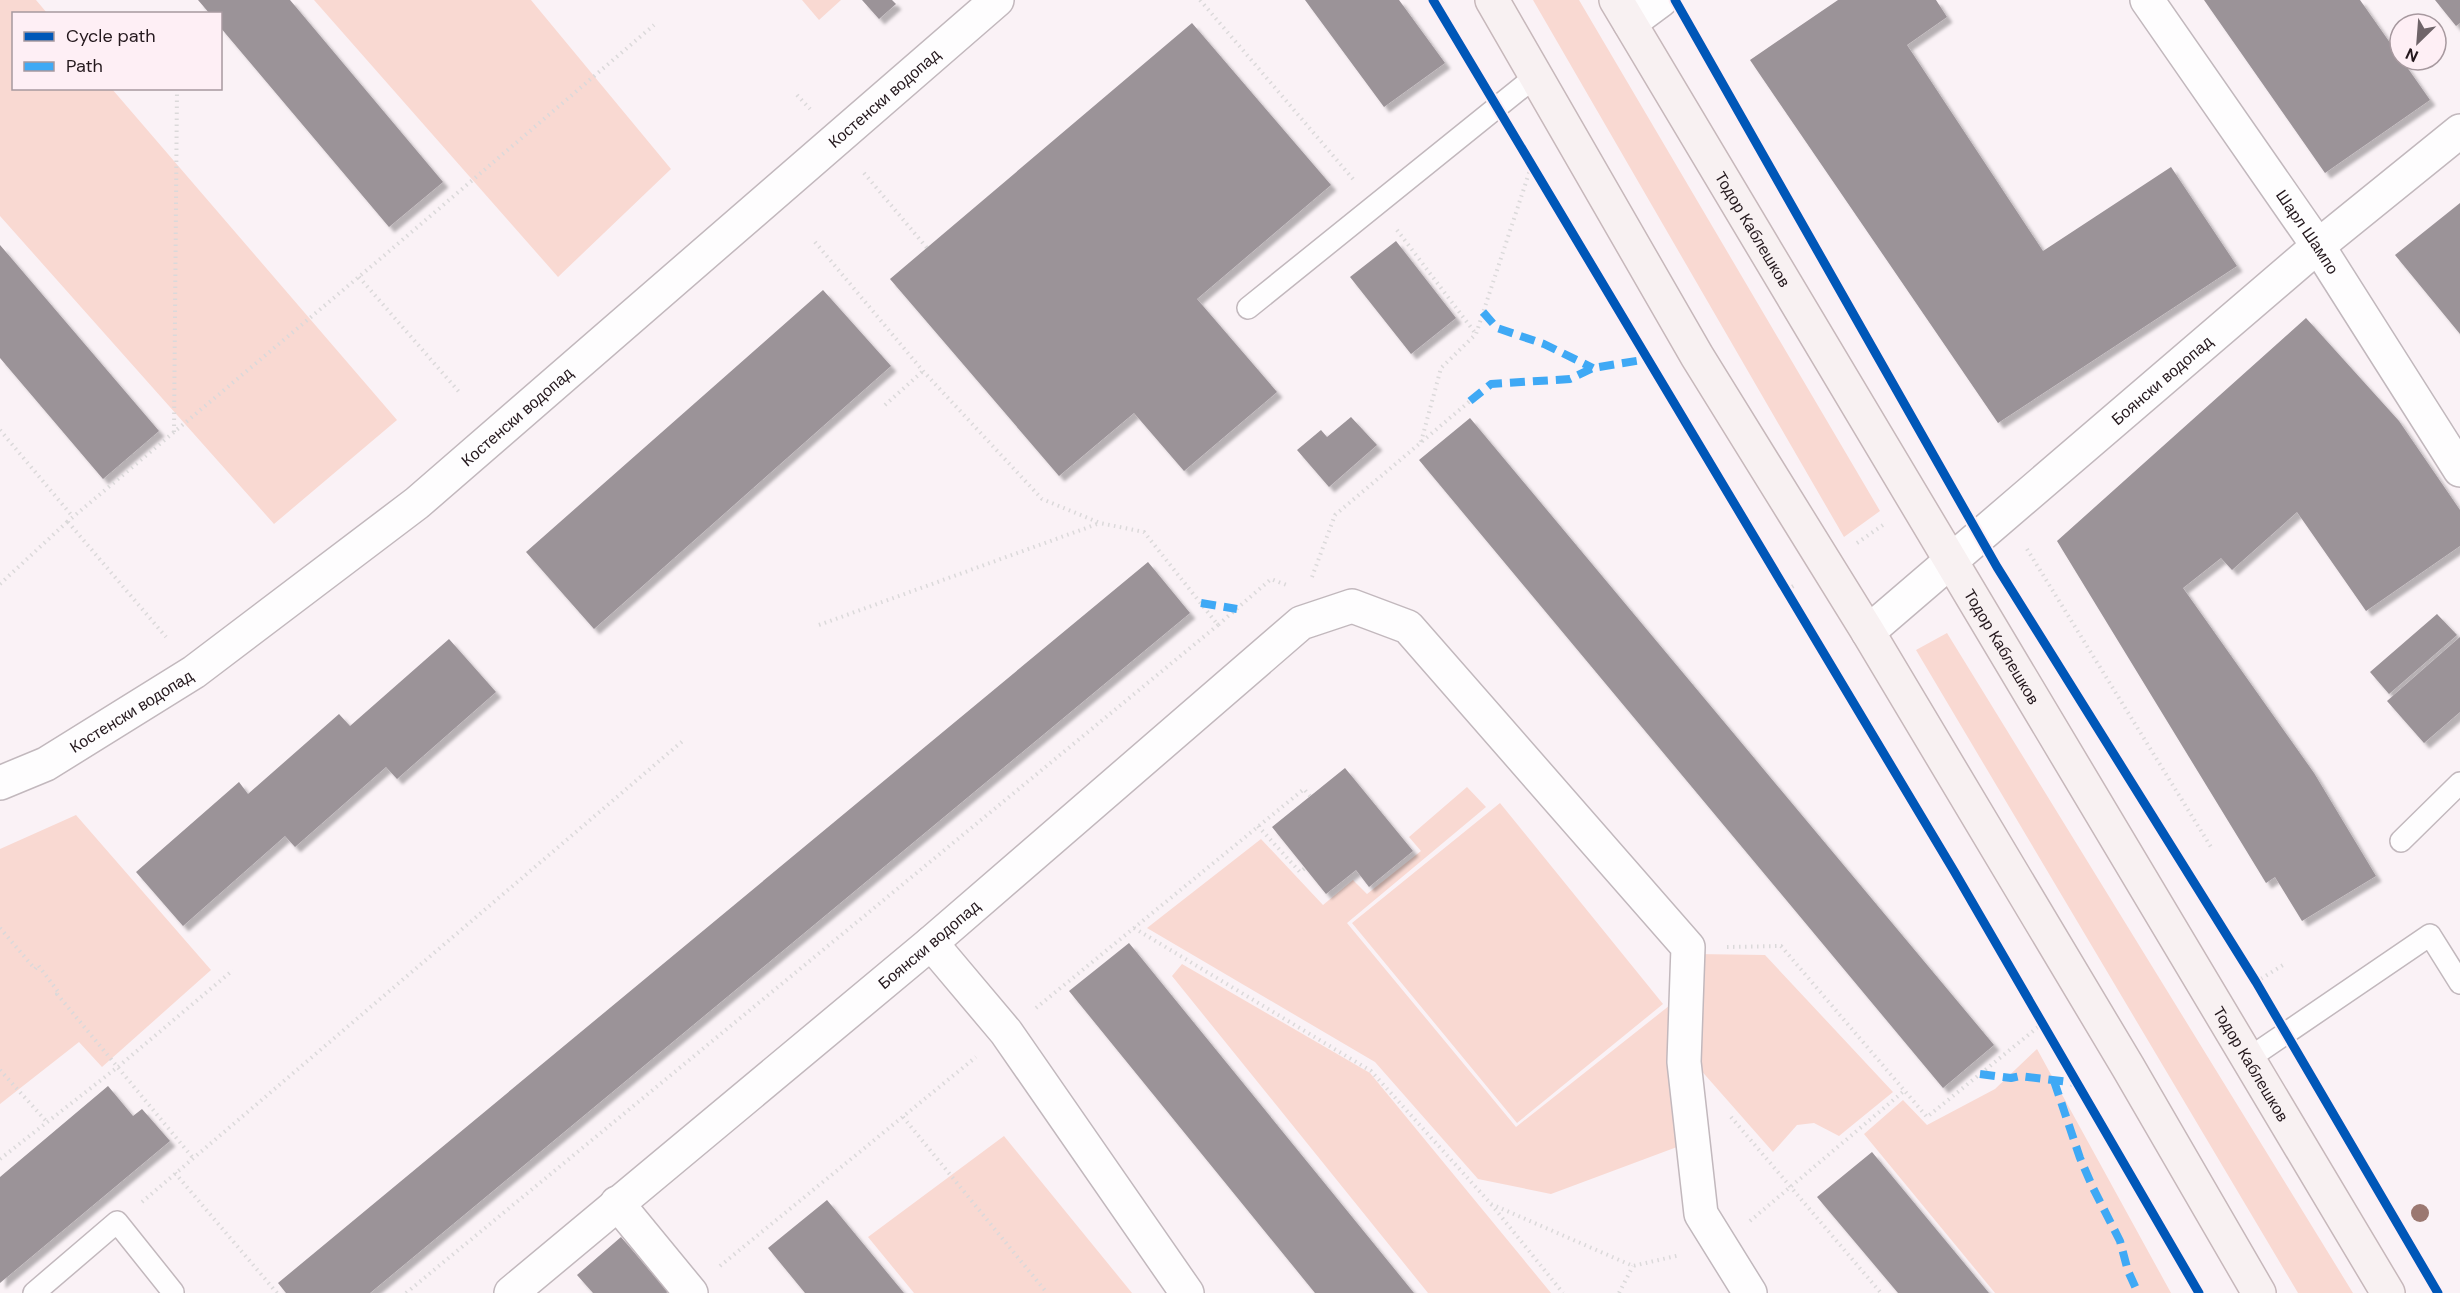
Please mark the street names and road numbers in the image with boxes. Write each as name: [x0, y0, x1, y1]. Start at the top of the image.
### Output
street label: Костенски водопад: [824, 44, 945, 153]
street label: Тодор Каблешков: [1710, 168, 1795, 291]
street label: Шарл Шампо: [2271, 186, 2343, 278]
street label: Боянски водопад: [2107, 331, 2218, 430]
street label: Костенски водопад: [457, 362, 578, 471]
street label: Тодор Каблешков: [1959, 585, 2044, 708]
street label: Костенски водопад: [66, 665, 198, 758]
street label: Боянски водопад: [874, 895, 985, 994]
street label: Тодор Каблешков: [2208, 1002, 2293, 1126]

